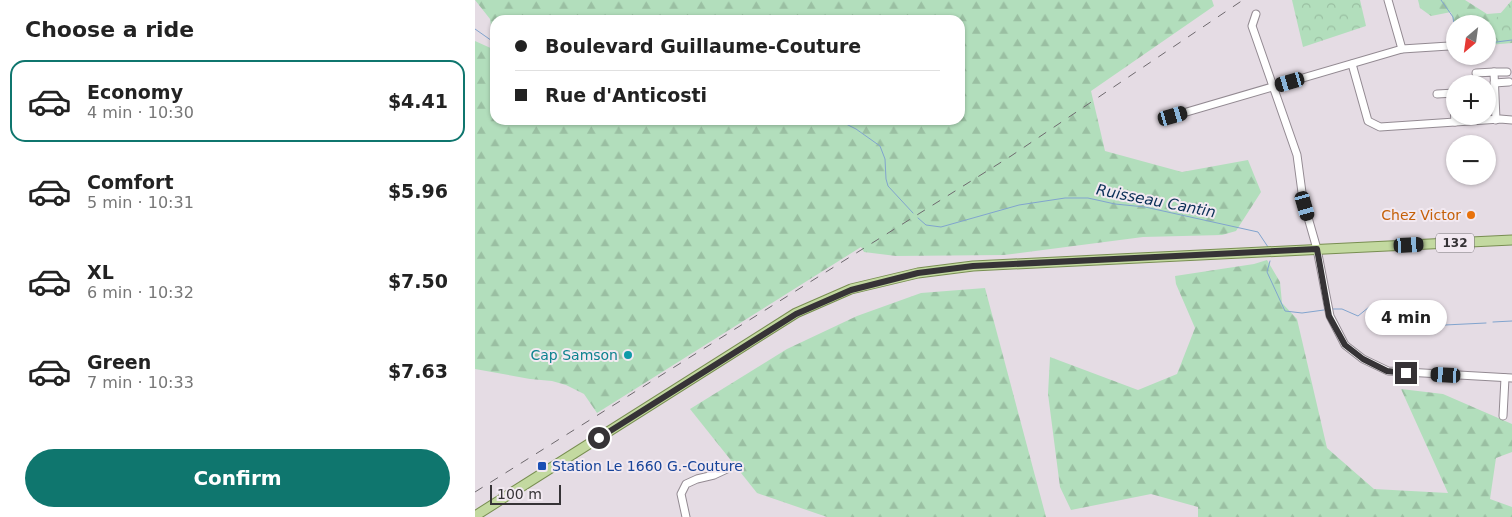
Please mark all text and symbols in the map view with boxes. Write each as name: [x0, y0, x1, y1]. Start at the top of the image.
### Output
north arrow: [1446, 15, 1496, 65]
map controls: [1446, 15, 1496, 185]
text: Choose a ride: [25, 17, 194, 42]
text: Boulevard Guillaume-Couture: [545, 35, 861, 57]
car: [1273, 71, 1306, 93]
button: +: [1446, 75, 1496, 125]
icon: car: [27, 79, 72, 124]
text: Economy: [87, 81, 183, 103]
text: Rue d'Anticosti: [545, 84, 707, 106]
text: $4.41: [388, 90, 448, 112]
text: 4 min · 10:30: [87, 103, 194, 122]
car: [1156, 105, 1189, 127]
button: −: [1446, 135, 1496, 185]
icon: car: [27, 169, 72, 214]
text: Comfort: [87, 171, 174, 193]
text: $5.96: [388, 180, 448, 202]
water label: Ruisseau Cantin: [1095, 181, 1217, 221]
car: [1293, 190, 1316, 222]
text: 5 min · 10:31: [87, 193, 194, 212]
place label: Chez Victor: [1381, 207, 1461, 223]
marker: Chez Victor: [1465, 209, 1477, 221]
road number: 132: [1436, 234, 1474, 252]
car: [1393, 237, 1424, 253]
icon: car: [27, 259, 72, 304]
text: XL: [87, 261, 114, 283]
text: $7.50: [388, 270, 448, 292]
text: 6 min · 10:32: [87, 283, 194, 302]
callout: 4 min: [1365, 300, 1447, 336]
text: 4 min: [1381, 308, 1431, 327]
place label: Cap Samson: [530, 347, 618, 363]
icon: car: [27, 349, 72, 394]
marker: Cap Samson: [622, 349, 634, 361]
text: Green: [87, 351, 151, 373]
text: $7.63: [388, 360, 448, 382]
route end: [1395, 362, 1417, 384]
car: [1430, 367, 1461, 383]
text: 7 min · 10:33: [87, 373, 194, 392]
route start: [588, 427, 610, 449]
button: Confirm: [25, 449, 450, 507]
place label: Station Le 1660 G.-Couture: [552, 458, 743, 474]
marker: Station Le 1660 G.-Couture: [536, 460, 548, 472]
scale bar: [490, 482, 561, 505]
text: 100 m: [497, 486, 542, 502]

